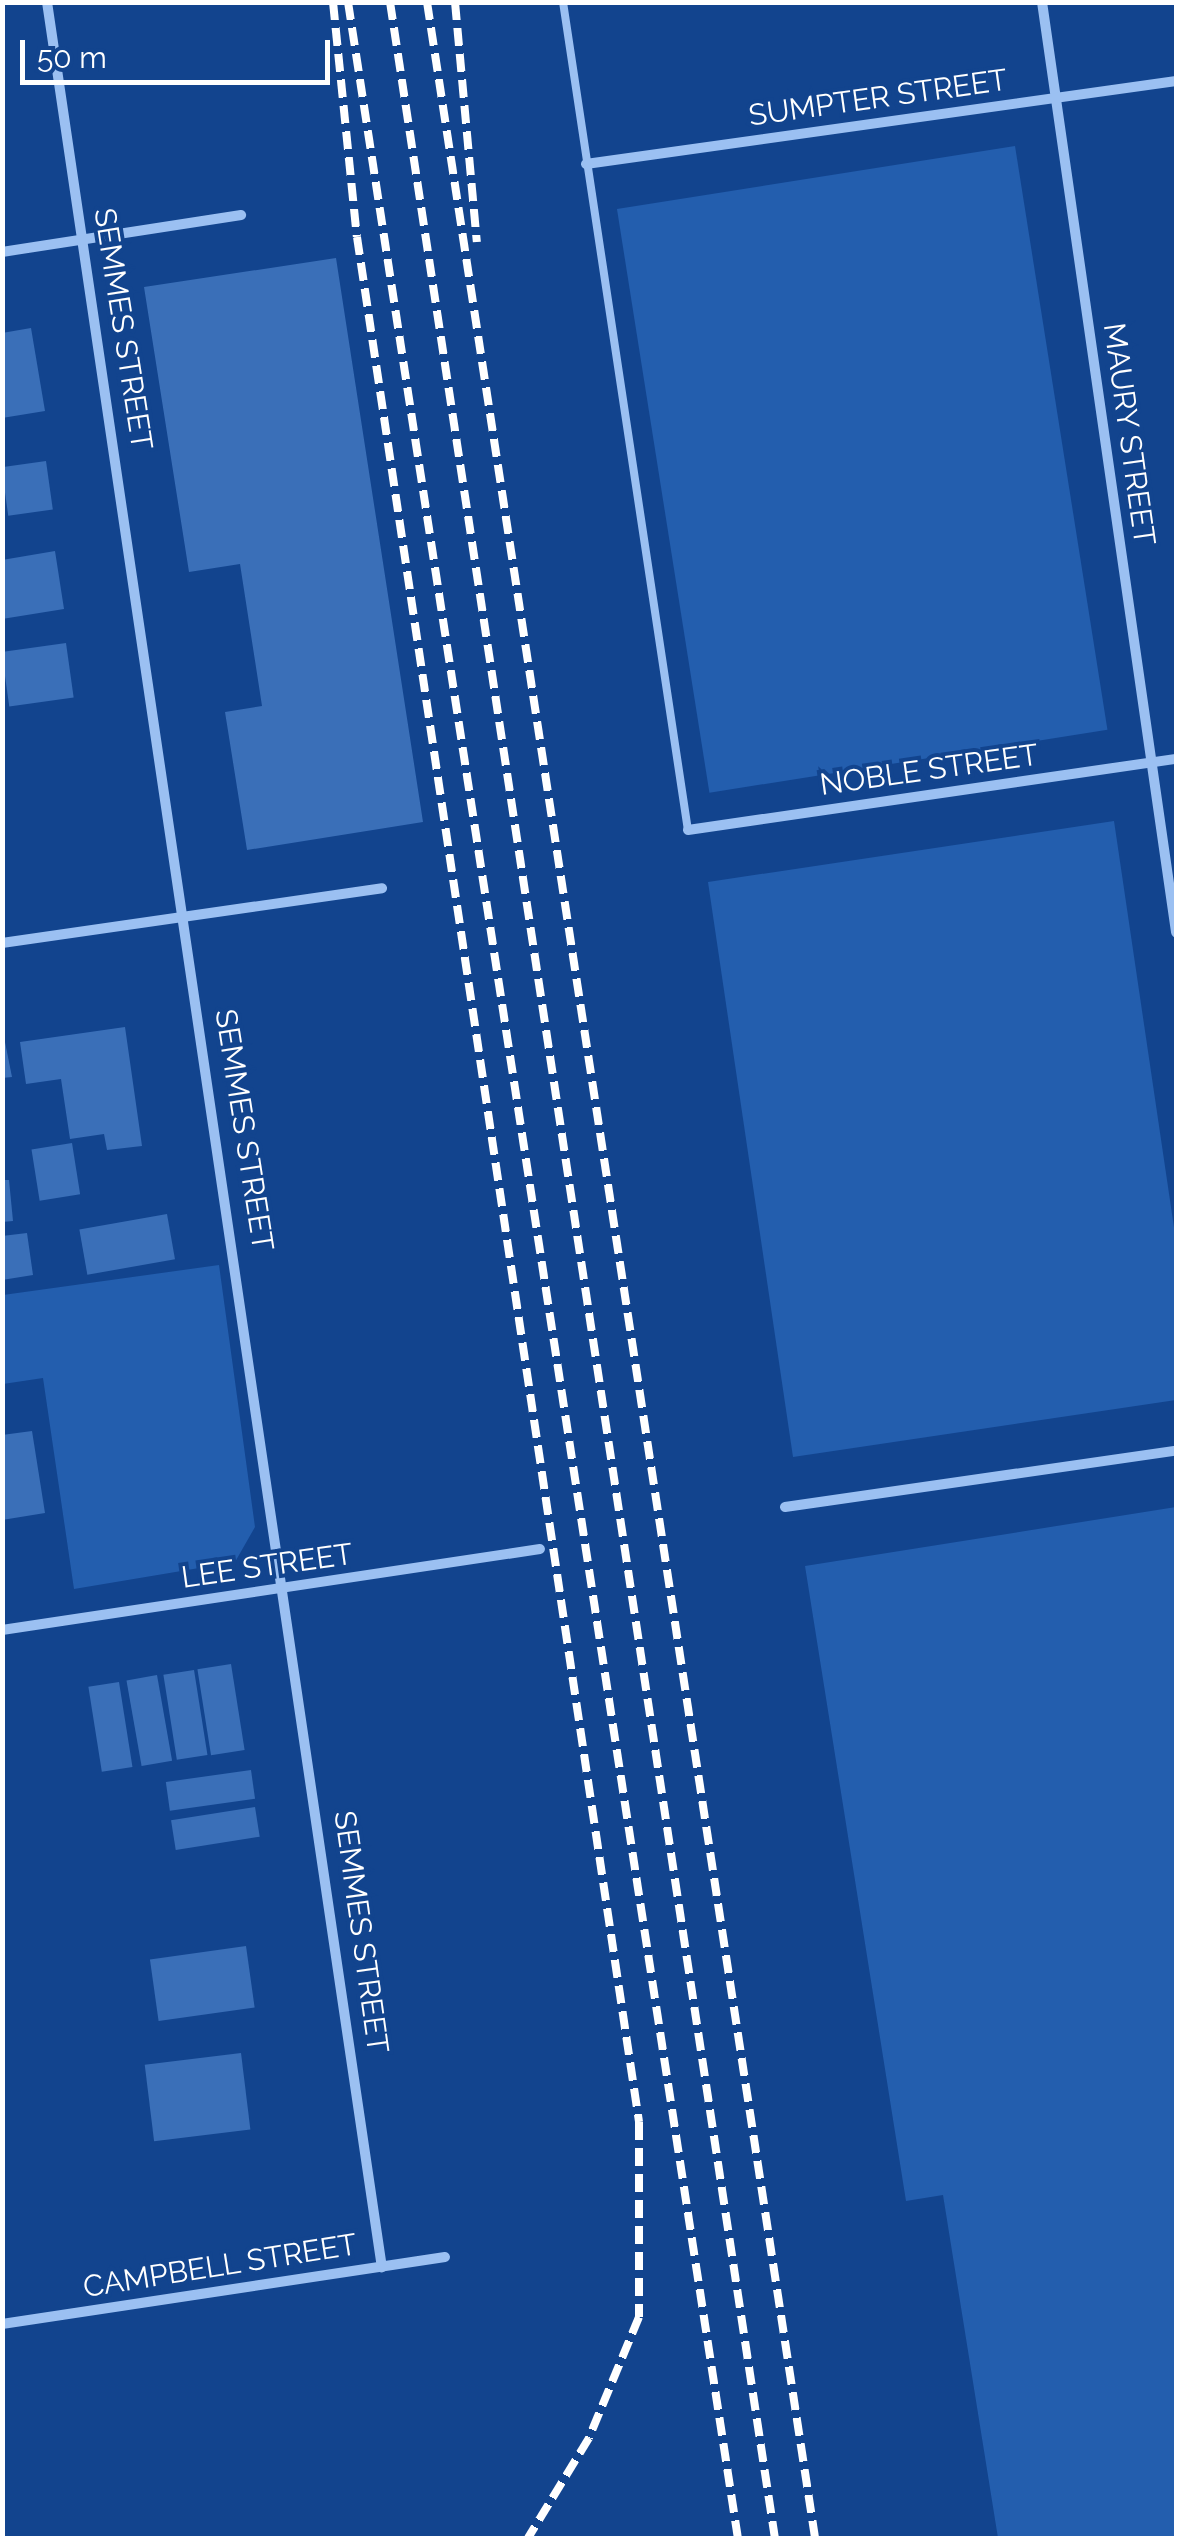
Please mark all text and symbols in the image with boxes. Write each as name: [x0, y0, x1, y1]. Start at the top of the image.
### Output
scale bar: [25, 20, 335, 82]
text: 50 m: [37, 40, 107, 75]
street label: SUMPTER STREET: [746, 62, 1010, 134]
street label: SEMMES STREET: [86, 206, 160, 452]
street label: MAURY STREET: [1096, 320, 1162, 548]
street label: NOBLE STREET: [818, 737, 1040, 803]
street label: SEMMES STREET: [207, 1007, 281, 1253]
street label: LEE STREET: [179, 1536, 355, 1596]
street label: SEMMES STREET: [326, 1809, 396, 2055]
street label: CAMPBELL STREET: [80, 2227, 360, 2305]

